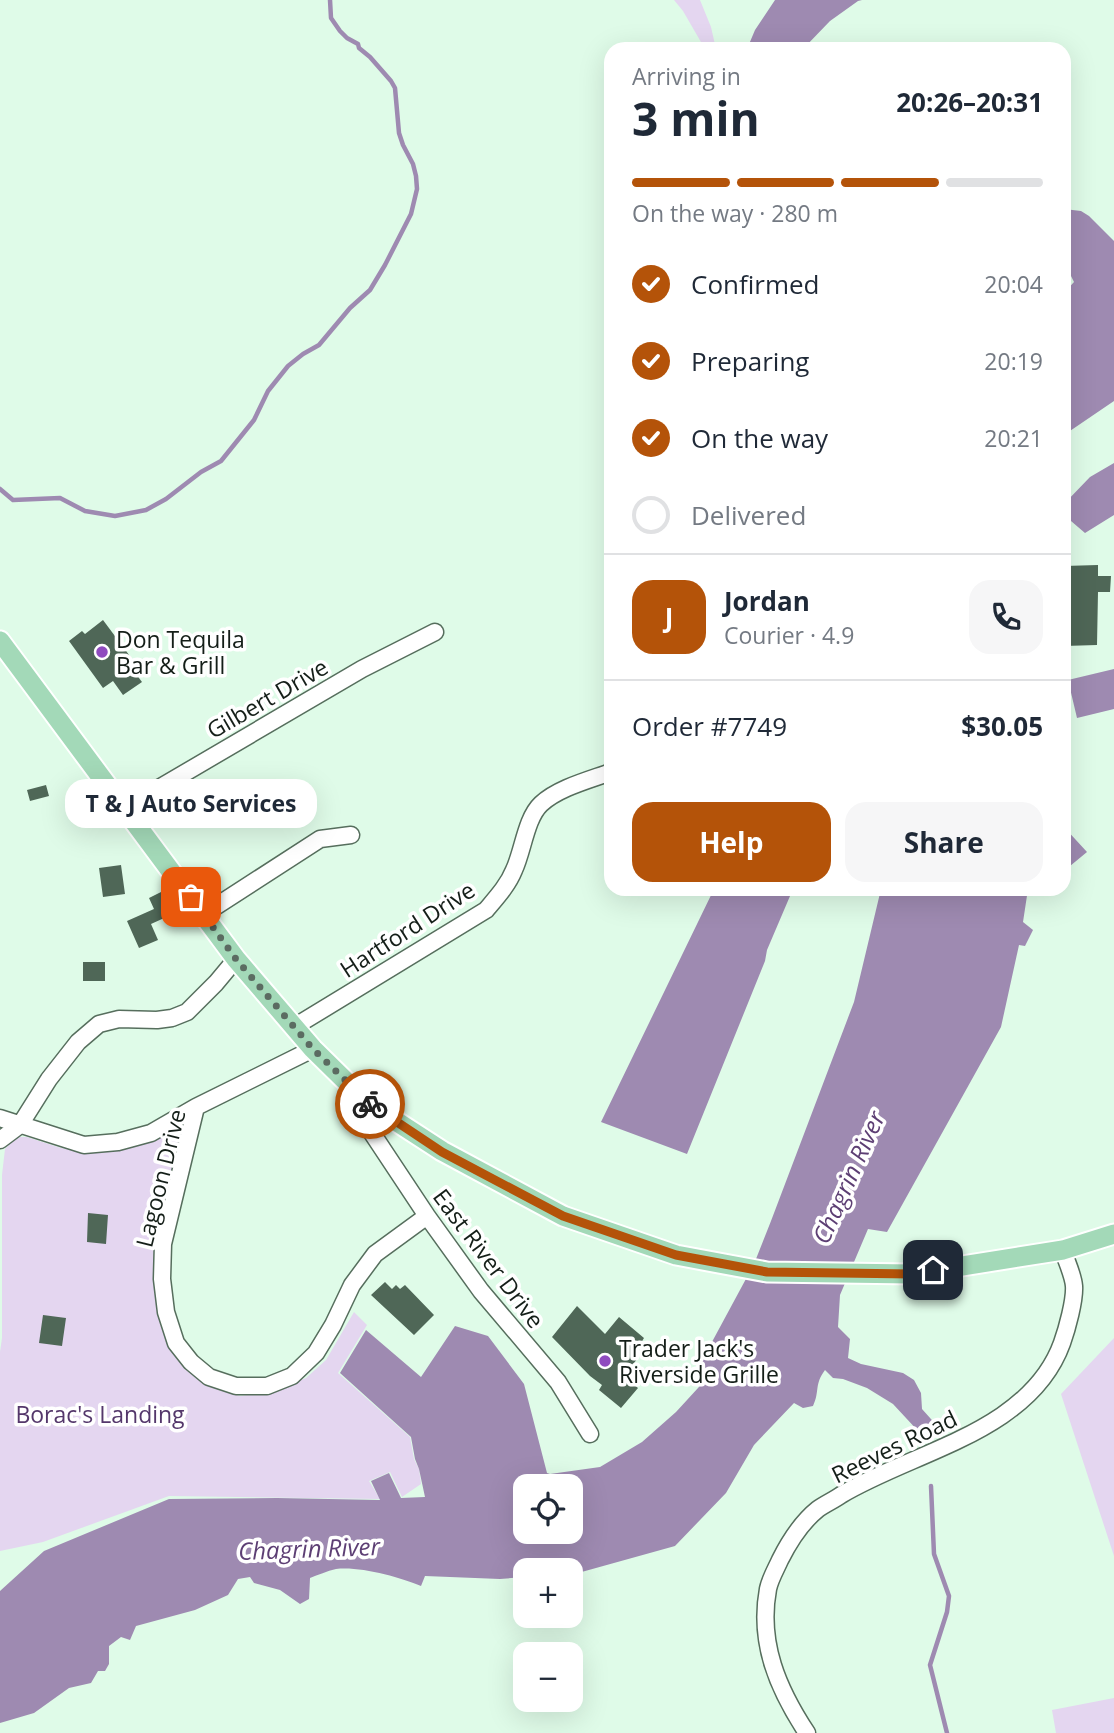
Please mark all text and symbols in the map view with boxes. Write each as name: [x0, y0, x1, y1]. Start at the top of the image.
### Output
text: Arriving in: [632, 60, 741, 92]
text: 20:26–20:31: [896, 84, 1043, 120]
text: 3 min: [632, 87, 760, 149]
text: On the way · 280 m: [632, 197, 838, 229]
icon: check: [632, 265, 670, 303]
text: Confirmed: [691, 266, 819, 302]
text: 20:04: [984, 268, 1043, 300]
icon: check: [632, 342, 670, 380]
text: Preparing: [691, 343, 809, 379]
text: 20:19: [984, 345, 1043, 377]
icon: check: [632, 419, 670, 457]
text: On the way: [691, 420, 828, 456]
text: 20:21: [984, 422, 1043, 454]
text: Delivered: [691, 497, 806, 533]
button: phone: [969, 580, 1043, 654]
text: Jordan: [724, 583, 810, 619]
text: J: [665, 599, 673, 635]
text: Courier · 4.9: [724, 619, 854, 651]
place label: Don Tequila Bar & Grill: [116, 623, 245, 681]
marker: Don Tequila Bar & Grill: [94, 644, 110, 660]
street label: Gilbert Drive: [200, 650, 334, 746]
text: Order #7749: [632, 708, 787, 744]
text: $30.05: [961, 708, 1043, 744]
callout: T & J Auto Services: [65, 778, 317, 827]
text: T & J Auto Services: [86, 787, 296, 819]
button: Help: [632, 802, 831, 882]
button: Share: [845, 802, 1043, 882]
pin: [161, 867, 221, 927]
street label: Hartford Drive: [333, 873, 481, 985]
icon: bag: [172, 878, 210, 916]
courier: [335, 1069, 405, 1139]
icon: bike: [351, 1085, 389, 1123]
water label: Chagrin River: [804, 1104, 893, 1249]
street label: Lagoon Drive: [127, 1106, 193, 1250]
street label: East River Drive: [426, 1182, 552, 1334]
pin: [903, 1240, 963, 1300]
icon: home: [914, 1251, 952, 1289]
place label: Trader Jack's Riverside Grille: [619, 1332, 779, 1390]
marker: Trader Jack's Riverside Grille: [597, 1353, 613, 1369]
park label: Borac's Landing: [15, 1398, 185, 1430]
street label: Reeves Road: [826, 1402, 962, 1490]
map controls: [513, 1474, 583, 1712]
button: locate: [513, 1474, 583, 1544]
water label: Chagrin River: [238, 1529, 382, 1567]
button: +: [513, 1558, 583, 1628]
button: −: [513, 1642, 583, 1712]

